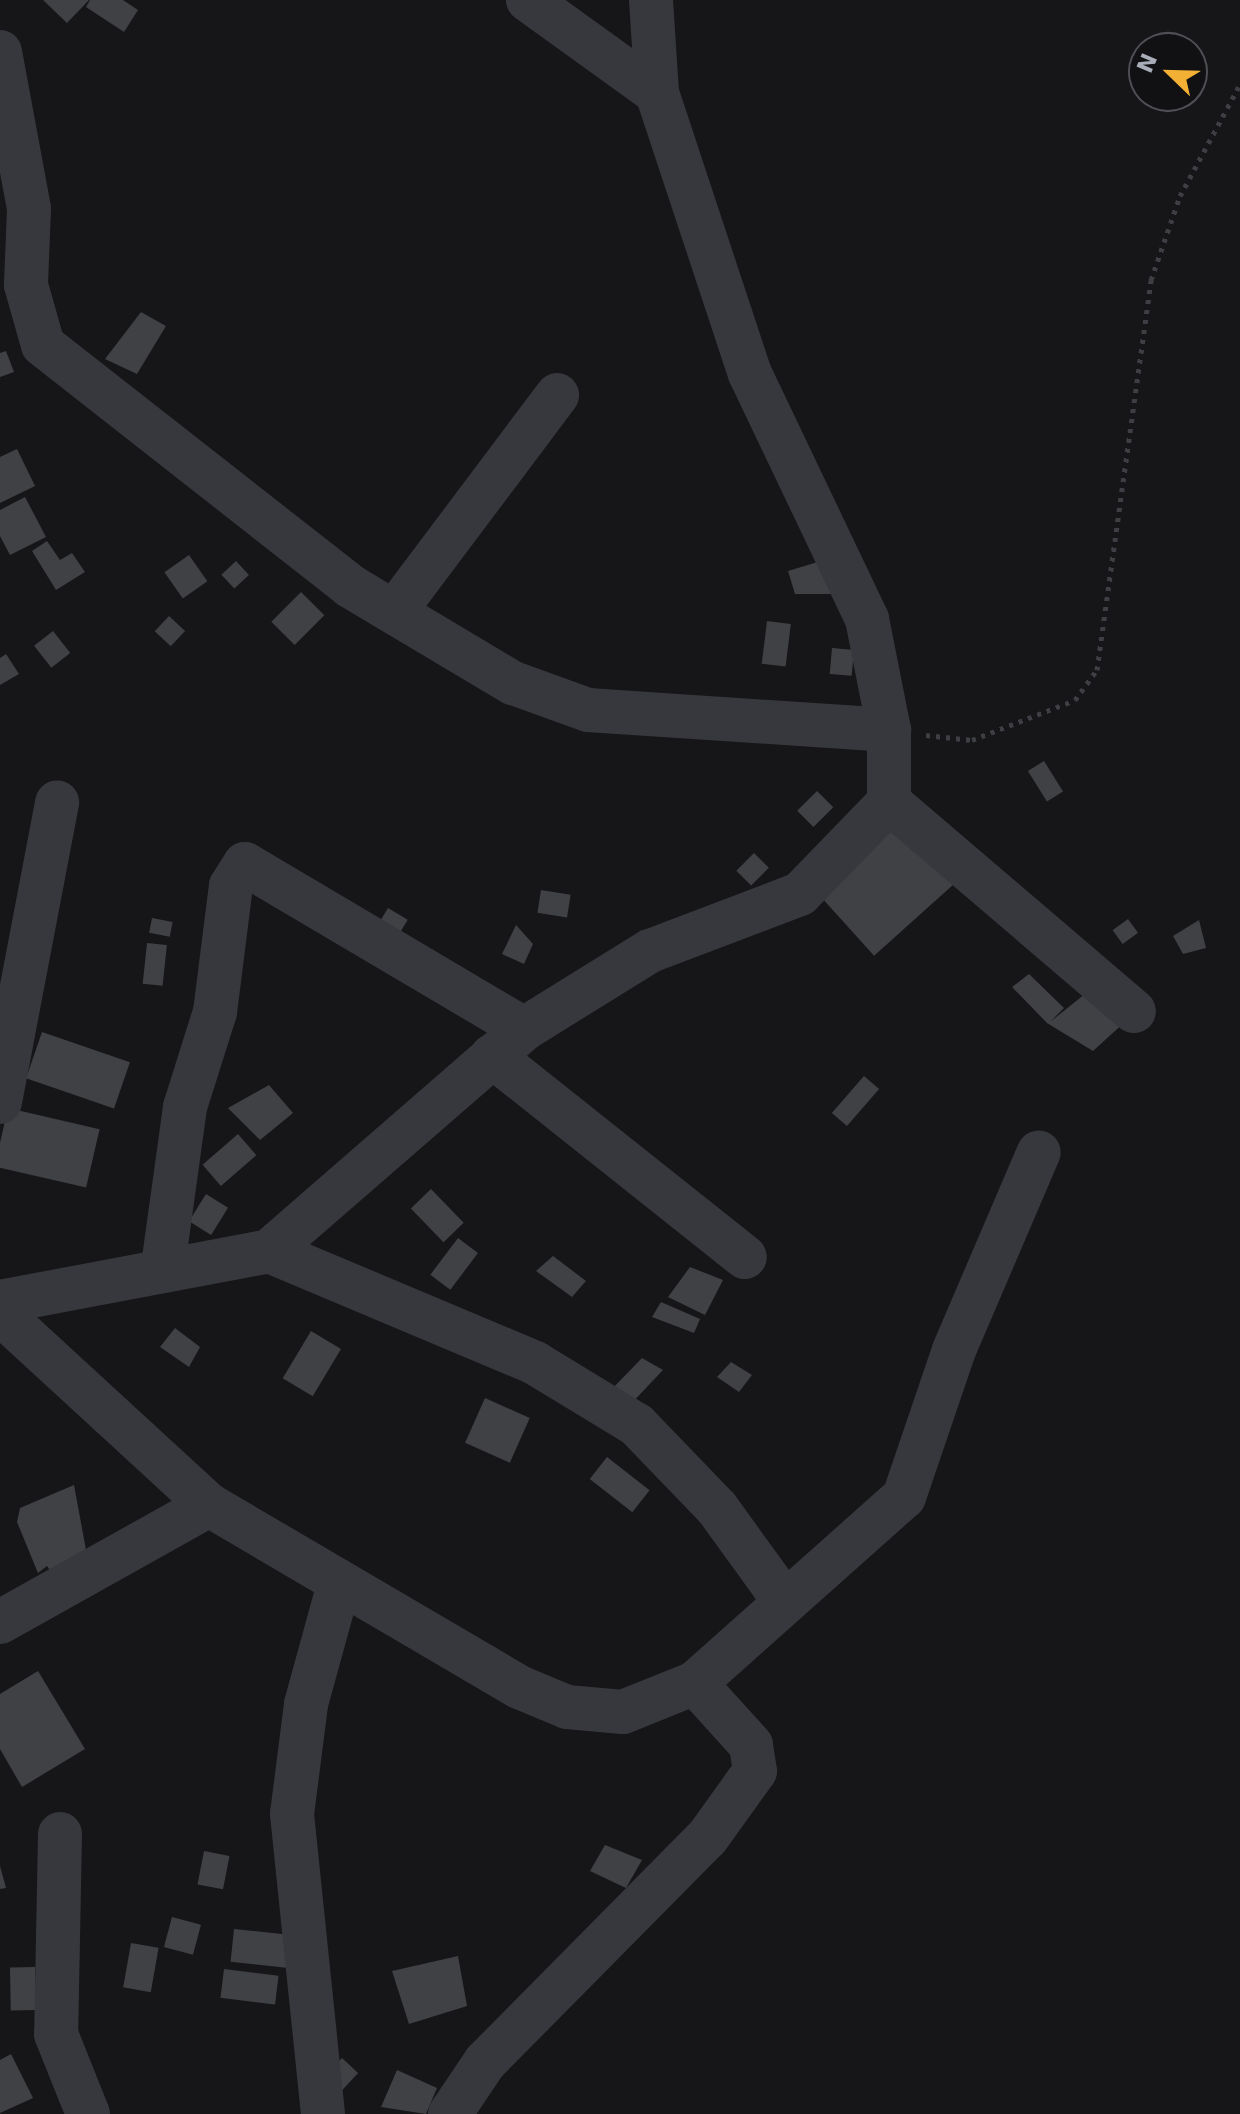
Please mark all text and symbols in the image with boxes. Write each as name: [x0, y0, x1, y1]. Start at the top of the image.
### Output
north arrow: [1128, 32, 1208, 112]
text: N: [1132, 50, 1162, 77]

